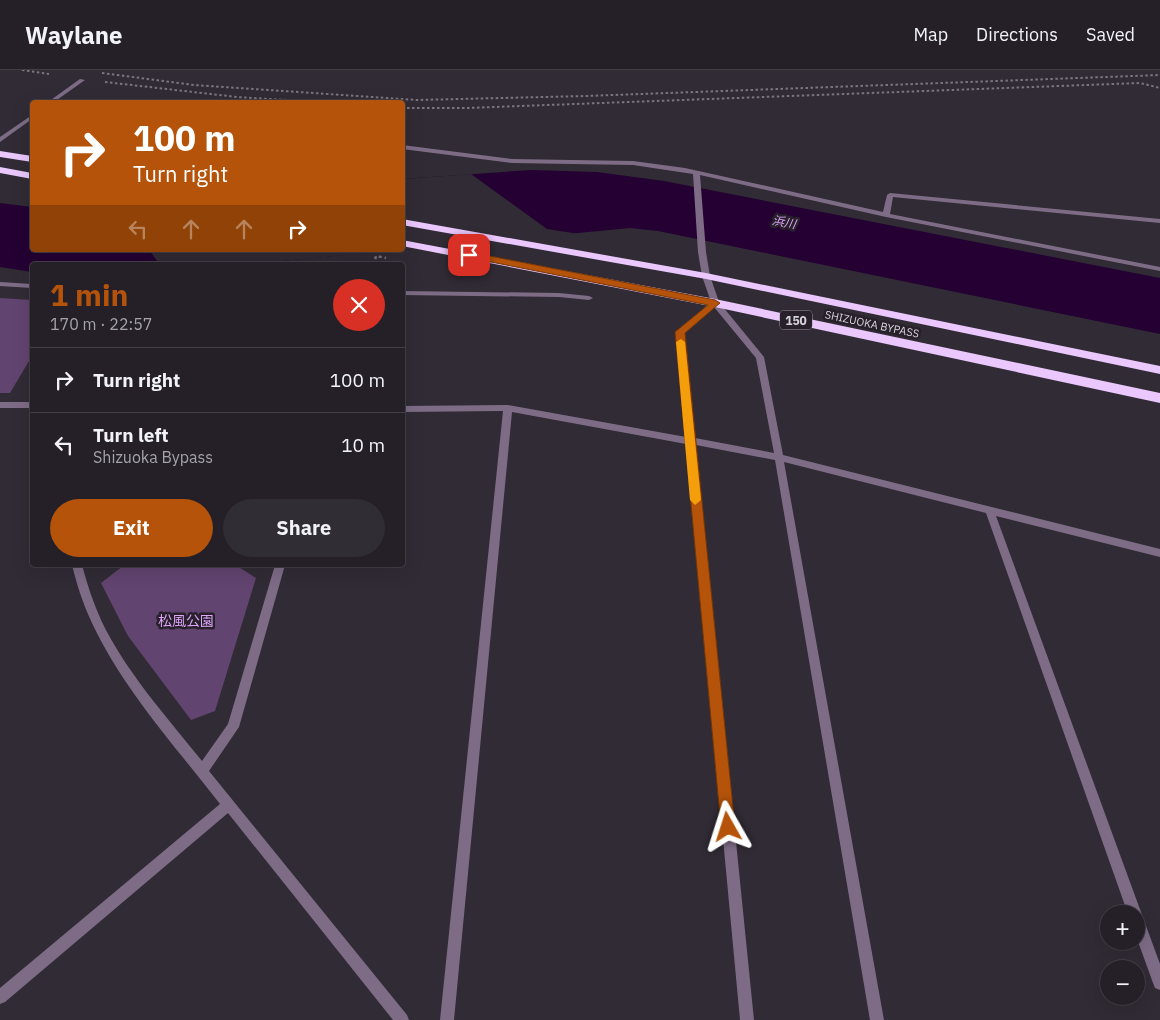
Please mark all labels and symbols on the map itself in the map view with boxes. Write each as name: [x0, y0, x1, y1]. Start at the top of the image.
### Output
water label: 浜川: [771, 213, 799, 232]
pin: [448, 234, 490, 276]
street label: SHIZUOKA BYPASS: [824, 307, 920, 341]
road number: 150: [780, 310, 812, 330]
park label: 松風公園: [158, 612, 214, 630]
position arrow: [701, 800, 753, 852]

